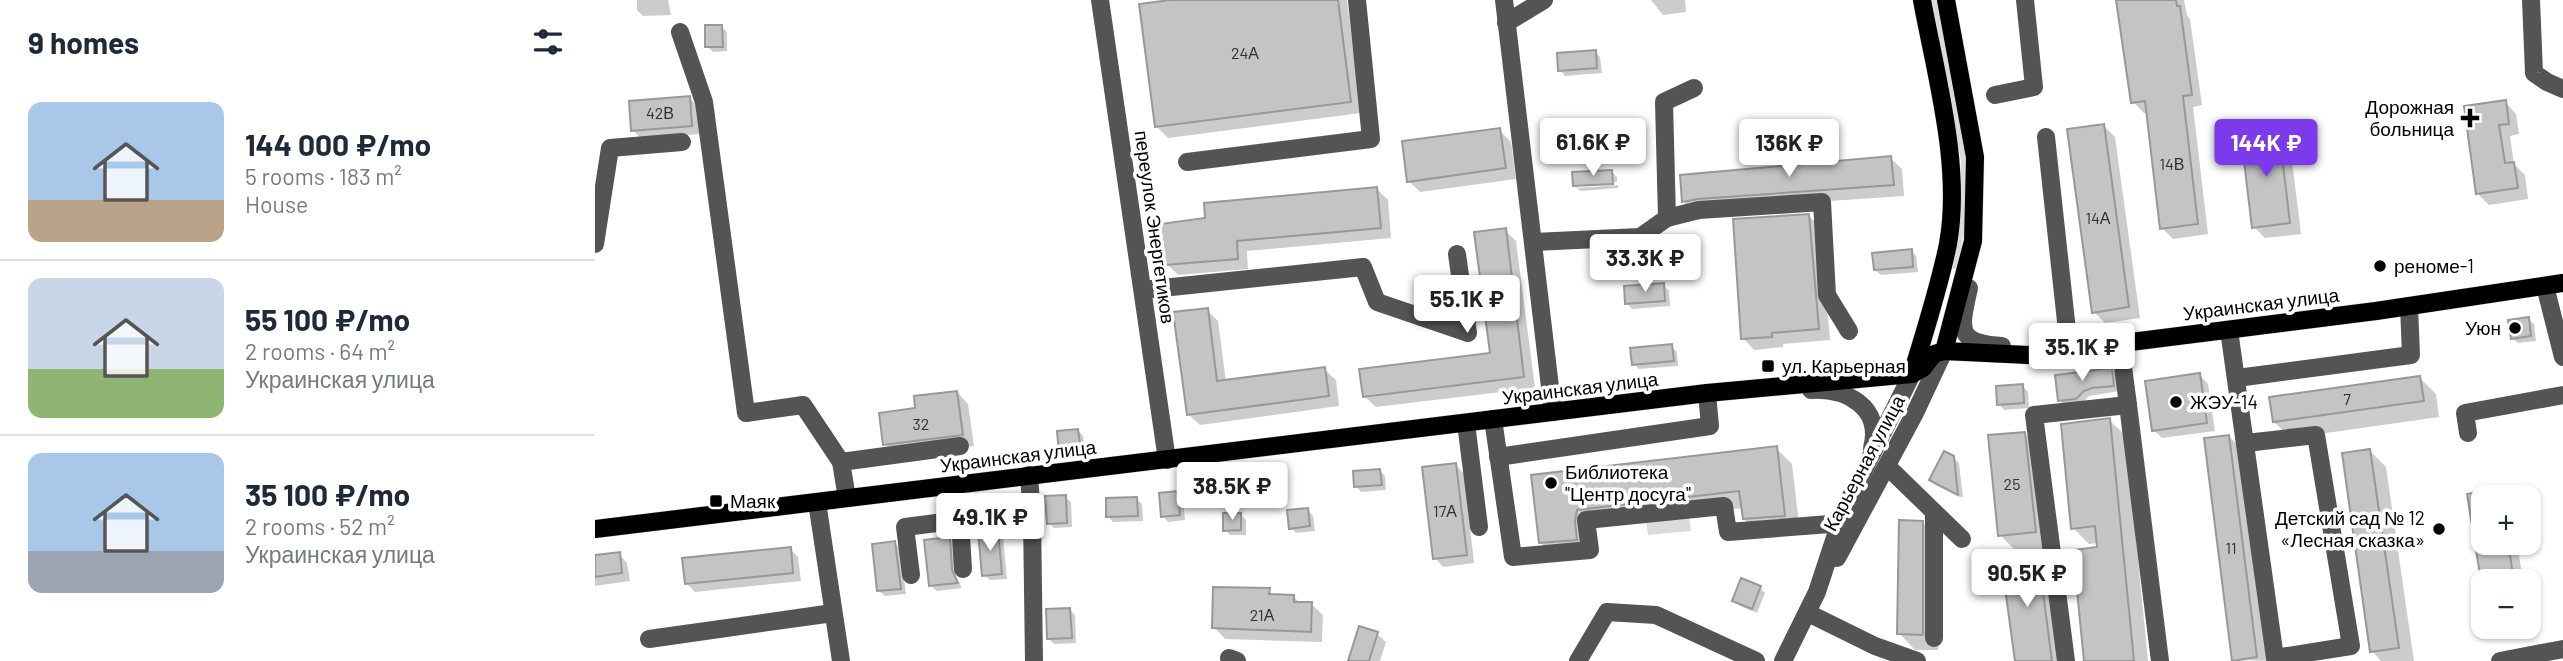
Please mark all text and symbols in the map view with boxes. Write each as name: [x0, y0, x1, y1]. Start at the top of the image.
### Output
icon: filters: [529, 23, 567, 61]
text: 9 homes: [28, 24, 139, 60]
house number: 24А: [1231, 43, 1259, 62]
place label: Дорожная больница: [2365, 95, 2454, 140]
house number: 42В: [646, 103, 674, 122]
marker: Дорожная больница: [2460, 108, 2480, 128]
pin: 61.6K ₽: [1528, 118, 1658, 178]
pin: 136K ₽: [1732, 120, 1846, 179]
pin: 144K ₽: [2209, 120, 2323, 179]
text: 144 000 ₽/mo: [245, 126, 431, 162]
text: 61.6K ₽: [1556, 127, 1630, 155]
text: 136K ₽: [1755, 128, 1823, 156]
text: 144K ₽: [2230, 128, 2302, 156]
street label: переулок Энергетиков: [1131, 129, 1180, 325]
icon: home: [84, 130, 168, 214]
house number: 14В: [2159, 154, 2185, 173]
text: 5 rooms · 183 m²: [245, 162, 402, 190]
text: House: [245, 190, 308, 218]
house number: 14А: [2085, 208, 2111, 227]
pin: 33.3K ₽: [1580, 234, 1710, 294]
text: 33.3K ₽: [1606, 243, 1684, 271]
place label: реноме-1: [2394, 254, 2474, 277]
marker: реноме-1: [2372, 258, 2388, 274]
pin: 55.1K ₽: [1402, 276, 1532, 335]
street label: Украинская улица: [2182, 282, 2341, 324]
text: 55.1K ₽: [1430, 284, 1504, 312]
text: 55 100 ₽/mo: [245, 301, 410, 337]
icon: home: [84, 306, 168, 390]
place label: Уюн: [2465, 316, 2501, 339]
marker: Уюн: [2507, 320, 2523, 336]
pin: 35.1K ₽: [2017, 324, 2147, 383]
text: 35.1K ₽: [2045, 332, 2119, 360]
text: 2 rooms · 64 m²: [245, 337, 395, 365]
place label: ул. Карьерная: [1782, 354, 1906, 377]
marker: ул. Карьерная: [1760, 358, 1776, 374]
text: Украинская улица: [245, 365, 435, 393]
street label: Украинская улица: [1501, 366, 1660, 408]
house number: 7: [2343, 389, 2351, 408]
street label: Карьерная улица: [1818, 390, 1909, 535]
place label: ЖЭУ-14: [2190, 390, 2258, 413]
marker: ЖЭУ-14: [2168, 394, 2184, 410]
house number: 32: [913, 414, 929, 433]
street label: Украинская улица: [939, 434, 1098, 476]
place label: Библиотека "Центр досуга": [1565, 460, 1691, 505]
pin: 38.5K ₽: [1167, 462, 1297, 522]
text: 38.5K ₽: [1193, 471, 1271, 499]
house number: 25: [2004, 474, 2020, 493]
marker: Библиотека "Центр досуга": [1543, 475, 1559, 491]
text: 35 100 ₽/mo: [245, 476, 410, 512]
icon: home: [84, 481, 168, 565]
map controls: [2471, 485, 2541, 639]
button: +: [2471, 485, 2541, 555]
place label: Маяк: [730, 489, 776, 512]
marker: Маяк: [708, 493, 724, 509]
pin: 49.1K ₽: [925, 494, 1055, 553]
house number: 17А: [1433, 501, 1457, 520]
text: 49.1K ₽: [952, 502, 1028, 530]
place label: Детский сад № 12 «Лесная сказка»: [2275, 506, 2425, 551]
text: 2 rooms · 52 m²: [245, 512, 395, 540]
marker: Детский сад № 12 «Лесная сказка»: [2431, 521, 2447, 537]
house number: 11: [2225, 538, 2237, 557]
text: Украинская улица: [245, 540, 435, 568]
pin: 90.5K ₽: [1962, 550, 2092, 609]
text: 90.5K ₽: [1987, 558, 2067, 586]
button: −: [2471, 569, 2541, 639]
house number: 21А: [1250, 605, 1275, 624]

